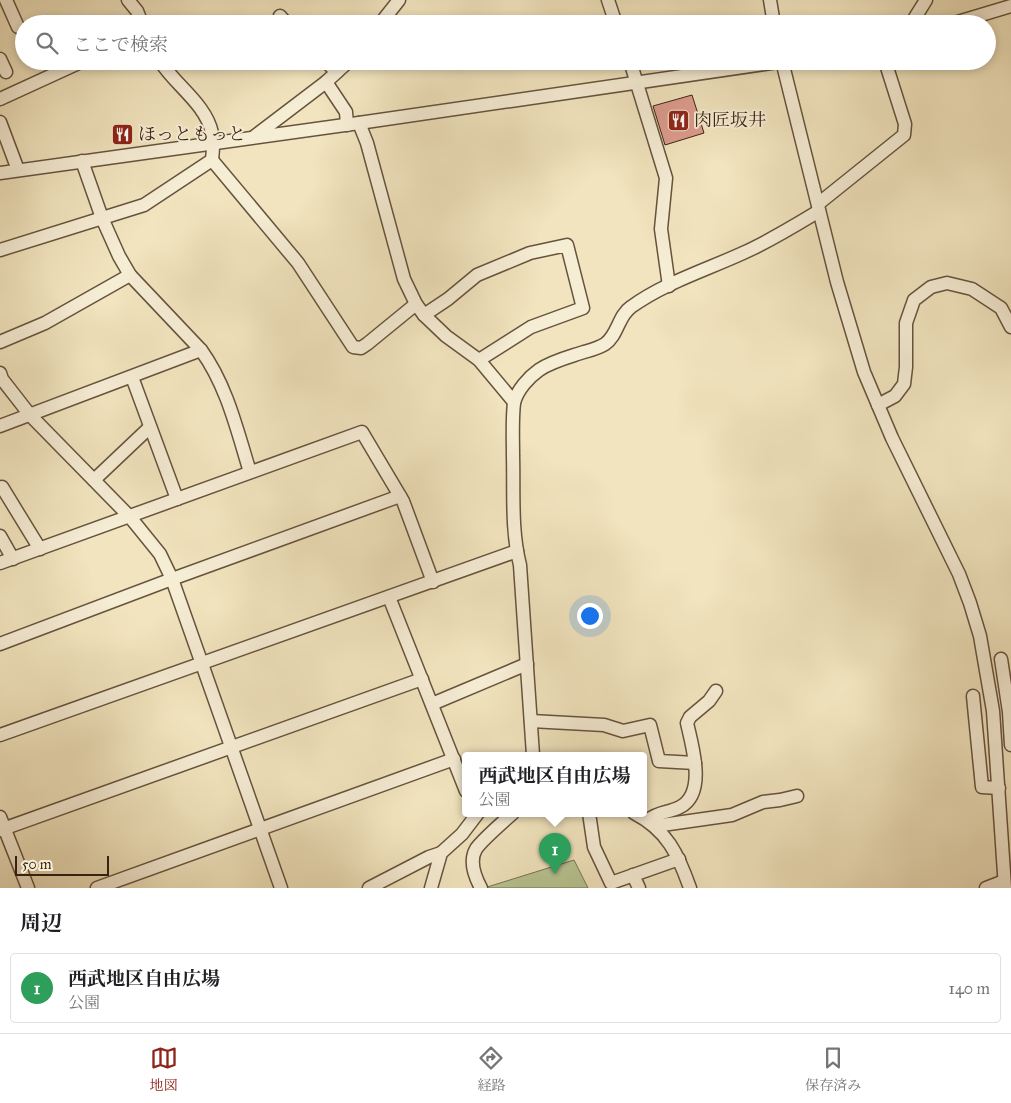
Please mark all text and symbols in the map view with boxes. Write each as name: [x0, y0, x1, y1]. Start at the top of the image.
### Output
search box: [15, 15, 996, 70]
icon: search: [33, 29, 61, 57]
text: ここで検索: [73, 33, 168, 56]
restaurant icon: 肉匠坂井: [666, 108, 690, 132]
place label: 肉匠坂井: [694, 109, 766, 131]
restaurant icon: ほっともっと: [110, 122, 134, 146]
place label: ほっともっと: [138, 123, 246, 145]
your location: [577, 603, 603, 629]
popup: [462, 752, 647, 817]
text: 西武地区自由広場: [478, 764, 631, 787]
text: 公園: [478, 790, 511, 809]
pin: 1: [539, 833, 571, 874]
scale bar: [15, 853, 109, 876]
text: 50 m: [22, 856, 51, 873]
text: 周辺: [20, 910, 62, 936]
text: 西武地区自由広場: [68, 967, 220, 990]
text: 1: [34, 979, 40, 998]
text: 140 m: [949, 979, 990, 998]
text: 公園: [68, 993, 100, 1012]
tab: 地図: [150, 1044, 178, 1094]
tab: 経路: [477, 1044, 505, 1094]
tab: 保存済み: [805, 1044, 861, 1094]

